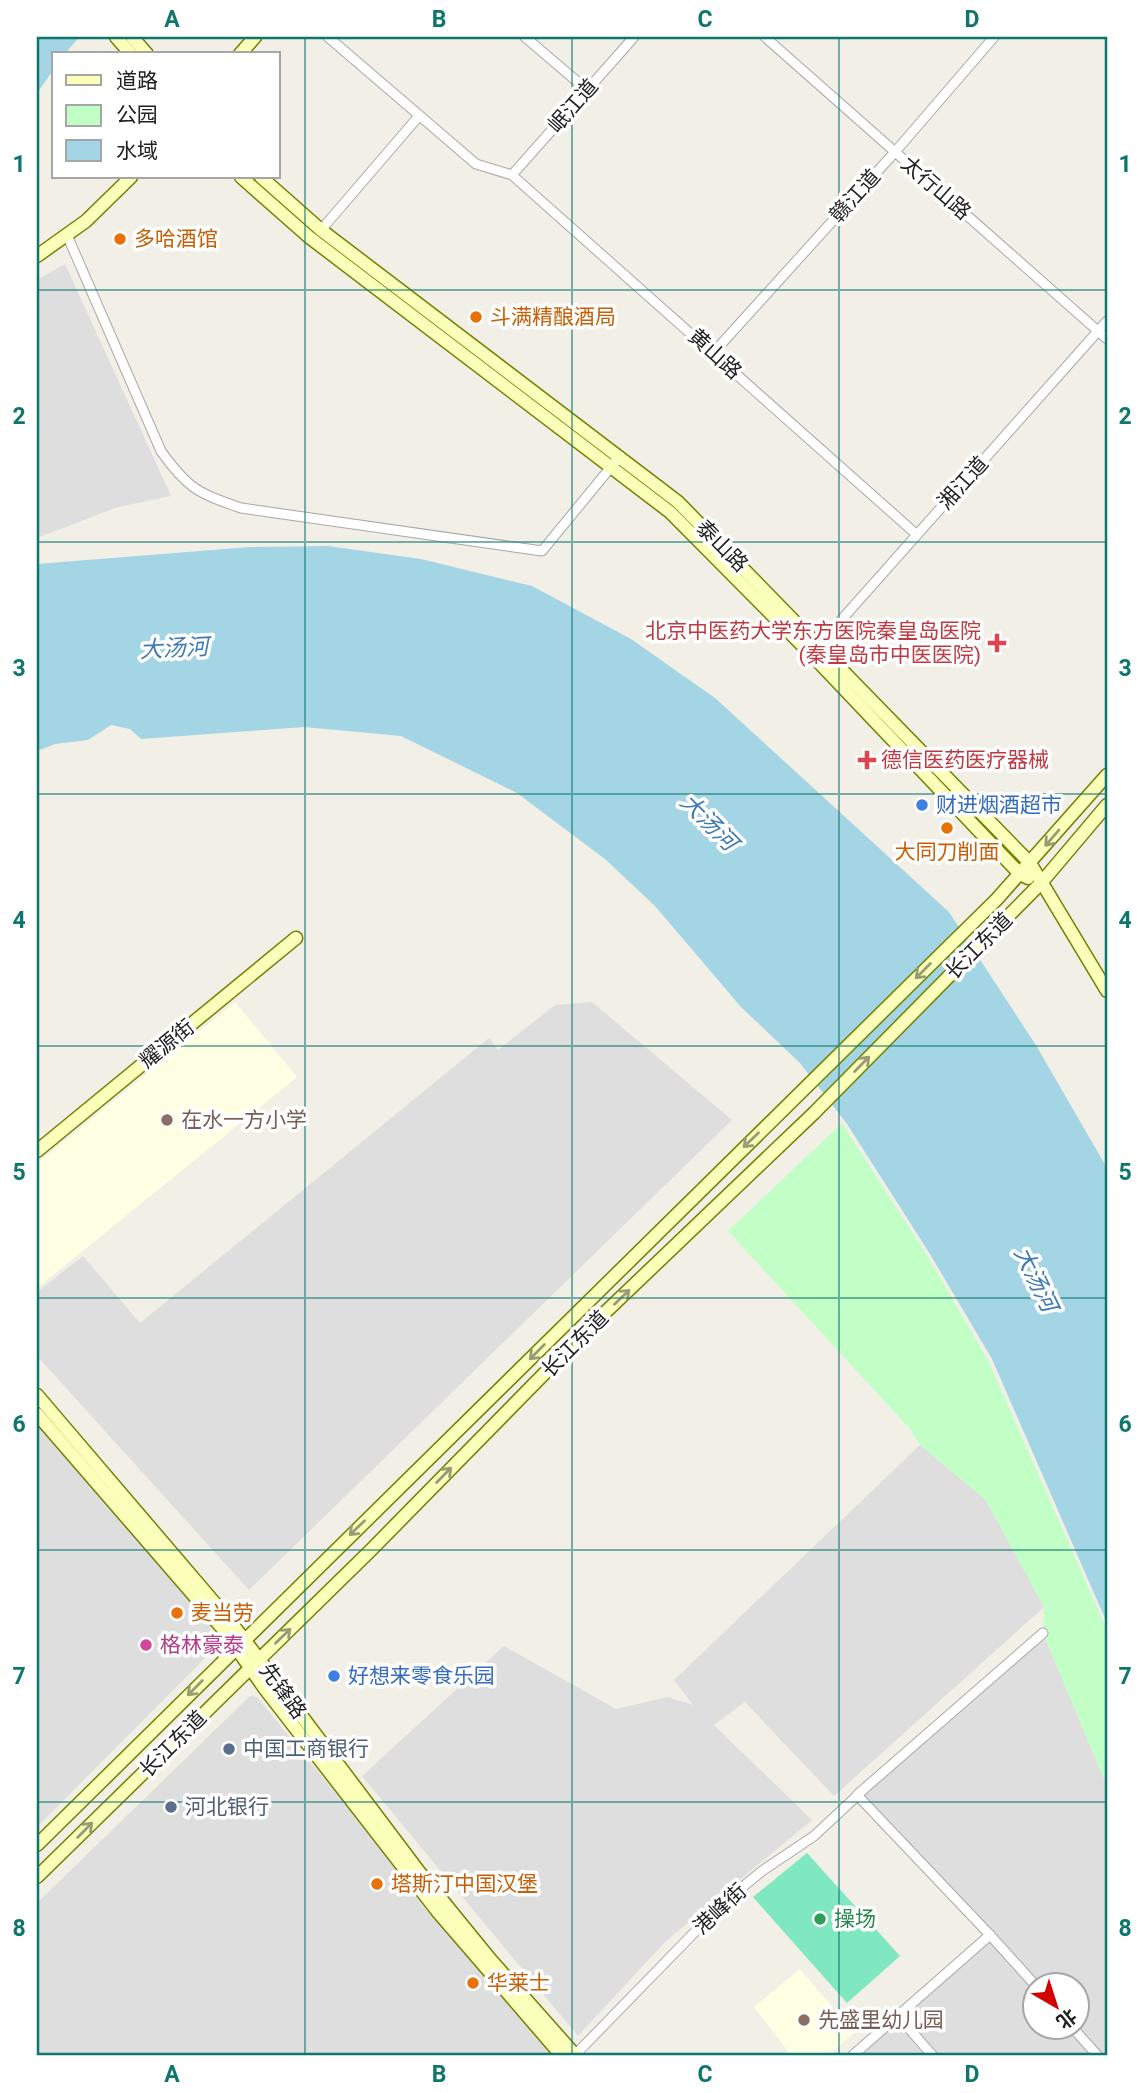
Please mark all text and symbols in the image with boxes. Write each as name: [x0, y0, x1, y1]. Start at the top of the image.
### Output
text: A: [164, 6, 180, 33]
text: B: [432, 6, 446, 33]
text: C: [697, 6, 713, 33]
text: D: [965, 6, 979, 33]
legend: [52, 52, 280, 178]
text: 道路: [116, 69, 158, 93]
street label: 岷江道: [543, 74, 603, 138]
text: 公园: [116, 103, 158, 127]
text: 水域: [116, 139, 158, 163]
text: 1: [12, 151, 26, 178]
street label: 太行山路: [896, 151, 976, 225]
text: 1: [1118, 151, 1132, 178]
street label: 赣江道: [825, 165, 885, 227]
place label: 多哈酒馆: [134, 227, 218, 251]
marker: 多哈酒馆: [112, 231, 128, 247]
place label: 斗满精酿酒局: [490, 305, 616, 329]
marker: 斗满精酿酒局: [468, 309, 484, 325]
street label: 黄山路: [684, 324, 746, 384]
text: 2: [12, 403, 26, 430]
text: 2: [1118, 403, 1132, 430]
street label: 湘江道: [933, 452, 993, 514]
street label: 泰山路: [691, 515, 753, 577]
place label: 北京中医药大学东方医院秦皇岛医院 (秦皇岛市中医医院): [645, 619, 981, 667]
water label: 大汤河: [139, 633, 213, 664]
marker: 北京中医药大学东方医院秦皇岛医院 (秦皇岛市中医医院): [987, 633, 1007, 653]
text: 3: [12, 655, 26, 682]
text: 3: [1118, 655, 1132, 682]
place label: 德信医药医疗器械: [881, 748, 1049, 772]
marker: 德信医药医疗器械: [859, 752, 875, 768]
water label: 大汤河: [675, 788, 745, 859]
place label: 财进烟酒超市: [936, 793, 1062, 817]
marker: 财进烟酒超市: [914, 797, 930, 813]
marker: 大同刀削面: [939, 820, 955, 836]
one-way arrow: [1044, 828, 1060, 846]
place label: 大同刀削面: [895, 840, 1000, 864]
text: 4: [12, 907, 26, 934]
text: 4: [1118, 907, 1132, 934]
street label: 长江东道: [941, 908, 1017, 984]
one-way arrow: [915, 962, 932, 979]
street label: 耀源街: [135, 1015, 199, 1073]
one-way arrow: [853, 1056, 870, 1073]
place label: 在水一方小学: [181, 1108, 307, 1132]
marker: 在水一方小学: [159, 1112, 175, 1128]
one-way arrow: [743, 1132, 760, 1149]
text: 5: [12, 1159, 26, 1186]
text: 5: [1118, 1159, 1132, 1186]
water label: 大汤河: [1008, 1242, 1065, 1320]
one-way arrow: [613, 1288, 630, 1305]
street label: 长江东道: [537, 1306, 613, 1382]
one-way arrow: [529, 1343, 546, 1360]
text: 6: [12, 1411, 26, 1438]
text: 6: [1118, 1411, 1132, 1438]
one-way arrow: [435, 1467, 452, 1484]
one-way arrow: [349, 1520, 366, 1537]
place label: 麦当劳: [191, 1601, 254, 1625]
marker: 麦当劳: [169, 1605, 185, 1621]
one-way arrow: [274, 1627, 291, 1644]
place label: 格林豪泰: [160, 1633, 244, 1657]
marker: 格林豪泰: [138, 1637, 154, 1653]
street label: 先锋路: [255, 1658, 311, 1724]
text: 7: [12, 1663, 26, 1690]
text: 7: [1118, 1663, 1132, 1690]
place label: 好想来零食乐园: [348, 1664, 495, 1688]
marker: 好想来零食乐园: [326, 1668, 342, 1684]
one-way arrow: [187, 1680, 204, 1697]
street label: 长江东道: [135, 1706, 211, 1782]
place label: 中国工商银行: [243, 1737, 369, 1761]
marker: 中国工商银行: [221, 1741, 237, 1757]
place label: 河北银行: [185, 1795, 269, 1819]
marker: 河北银行: [163, 1799, 179, 1815]
one-way arrow: [77, 1821, 94, 1838]
place label: 塔斯汀中国汉堡: [391, 1872, 538, 1896]
marker: 塔斯汀中国汉堡: [369, 1876, 385, 1892]
street label: 港峰街: [689, 1879, 751, 1939]
place label: 操场: [834, 1907, 876, 1931]
marker: 操场: [812, 1911, 828, 1927]
text: 8: [12, 1915, 26, 1942]
text: 8: [1118, 1915, 1132, 1942]
north arrow: [1021, 1970, 1092, 2040]
place label: 华莱士: [487, 1971, 550, 1995]
marker: 华莱士: [465, 1975, 481, 1991]
text: 北: [1052, 2004, 1081, 2034]
place label: 先盛里幼儿园: [818, 2008, 944, 2032]
marker: 先盛里幼儿园: [796, 2012, 812, 2028]
text: A: [164, 2061, 180, 2088]
text: B: [432, 2061, 446, 2088]
text: C: [697, 2061, 713, 2088]
text: D: [965, 2061, 979, 2088]

